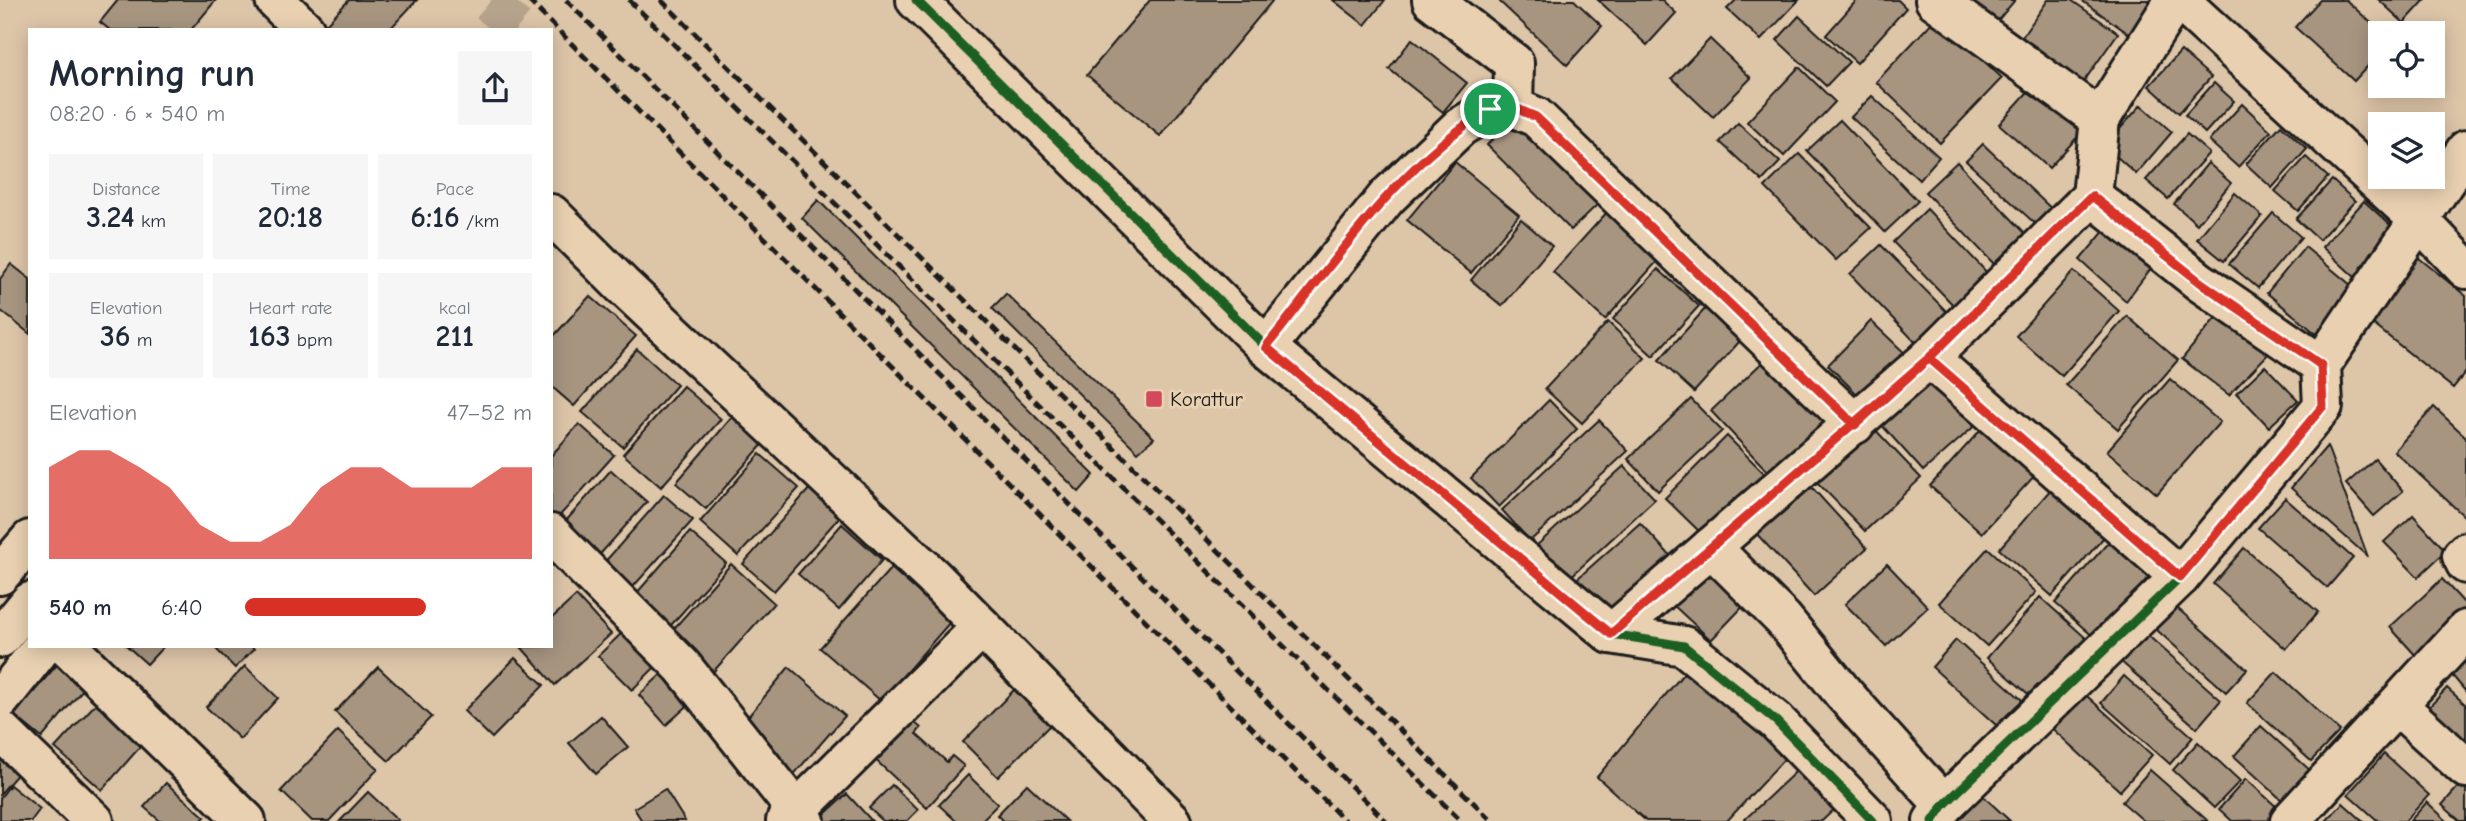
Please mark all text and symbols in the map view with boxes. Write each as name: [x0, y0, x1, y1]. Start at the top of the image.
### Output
map controls: [2368, 21, 2445, 189]
button: locate: [2368, 21, 2445, 98]
button: share: [458, 51, 532, 125]
text: Morning run: [49, 52, 255, 96]
pin: [1460, 79, 1520, 139]
icon: arrive: [1471, 90, 1509, 128]
text: 08:20 · 6 × 540 m: [49, 100, 225, 127]
button: layers: [2368, 112, 2445, 189]
text: Distance: [92, 178, 160, 200]
text: Time: [271, 178, 310, 200]
text: Pace: [436, 178, 474, 200]
text: 3.24: [86, 200, 135, 235]
text: 20:18: [258, 200, 323, 235]
text: 6:16: [410, 200, 460, 235]
text: km: [135, 210, 166, 232]
text: /km: [460, 210, 499, 232]
text: Elevation: [90, 297, 163, 319]
text: Heart rate: [249, 297, 332, 319]
text: kcal: [439, 297, 471, 319]
text: 36: [100, 319, 130, 354]
text: 163: [248, 319, 290, 354]
text: 211: [436, 319, 474, 354]
text: m: [130, 329, 152, 351]
text: bpm: [290, 329, 333, 351]
place label: Korattur: [1170, 387, 1243, 411]
marker: Korattur: [1144, 389, 1164, 409]
text: Elevation: [49, 399, 137, 426]
text: 47–52 m: [447, 399, 532, 426]
text: 540 m: [49, 594, 112, 621]
text: 6:40: [161, 594, 203, 621]

